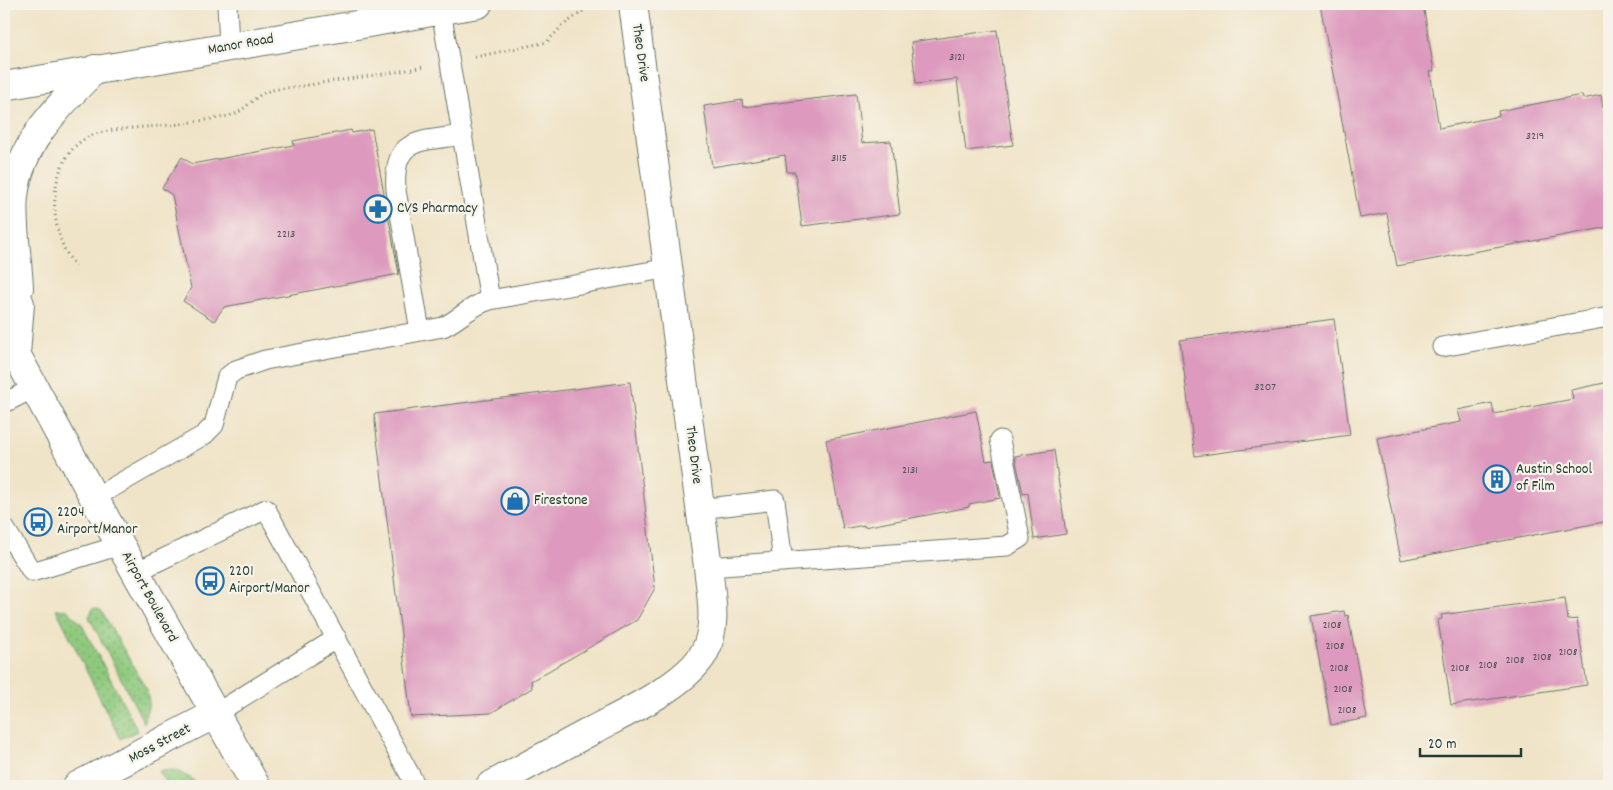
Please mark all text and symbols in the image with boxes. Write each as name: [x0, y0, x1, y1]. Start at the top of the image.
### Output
street label: Theo Drive: [625, 23, 655, 84]
street label: Manor Road: [206, 28, 276, 62]
house number: 3121: [949, 49, 965, 66]
house number: 3219: [1526, 128, 1544, 145]
house number: 3115: [831, 150, 847, 167]
pharmacy icon: CVS Pharmacy: [363, 194, 393, 224]
place label: CVS Pharmacy: [397, 198, 478, 220]
house number: 2213: [277, 226, 295, 243]
house number: 3207: [1254, 379, 1276, 396]
street label: Theo Drive: [679, 425, 708, 486]
place label: Austin School of Film: [1516, 459, 1592, 498]
house number: 2131: [902, 462, 918, 479]
building icon: Austin School of Film: [1482, 464, 1512, 494]
shop icon: Firestone: [500, 486, 530, 516]
place label: Firestone: [534, 490, 588, 512]
place label: 2204 Airport/Manor: [57, 502, 138, 541]
bus stop icon: 2204 Airport/Manor: [23, 507, 53, 537]
street label: Airport Boulevard: [115, 548, 183, 646]
place label: 2201 Airport/Manor: [229, 561, 310, 600]
bus stop icon: 2201 Airport/Manor: [195, 566, 225, 596]
house number: 2108: [1322, 617, 1342, 634]
house number: 2108: [1325, 638, 1345, 655]
house number: 2108: [1558, 644, 1578, 661]
house number: 2108: [1532, 649, 1552, 666]
house number: 2108: [1505, 652, 1525, 669]
house number: 2108: [1478, 657, 1498, 674]
house number: 2108: [1329, 660, 1349, 677]
house number: 2108: [1450, 660, 1470, 677]
house number: 2108: [1333, 681, 1353, 698]
house number: 2108: [1337, 702, 1357, 719]
street label: Moss Street: [125, 718, 196, 770]
scale bar: [1420, 725, 1522, 757]
text: 20 m: [1428, 734, 1456, 756]

